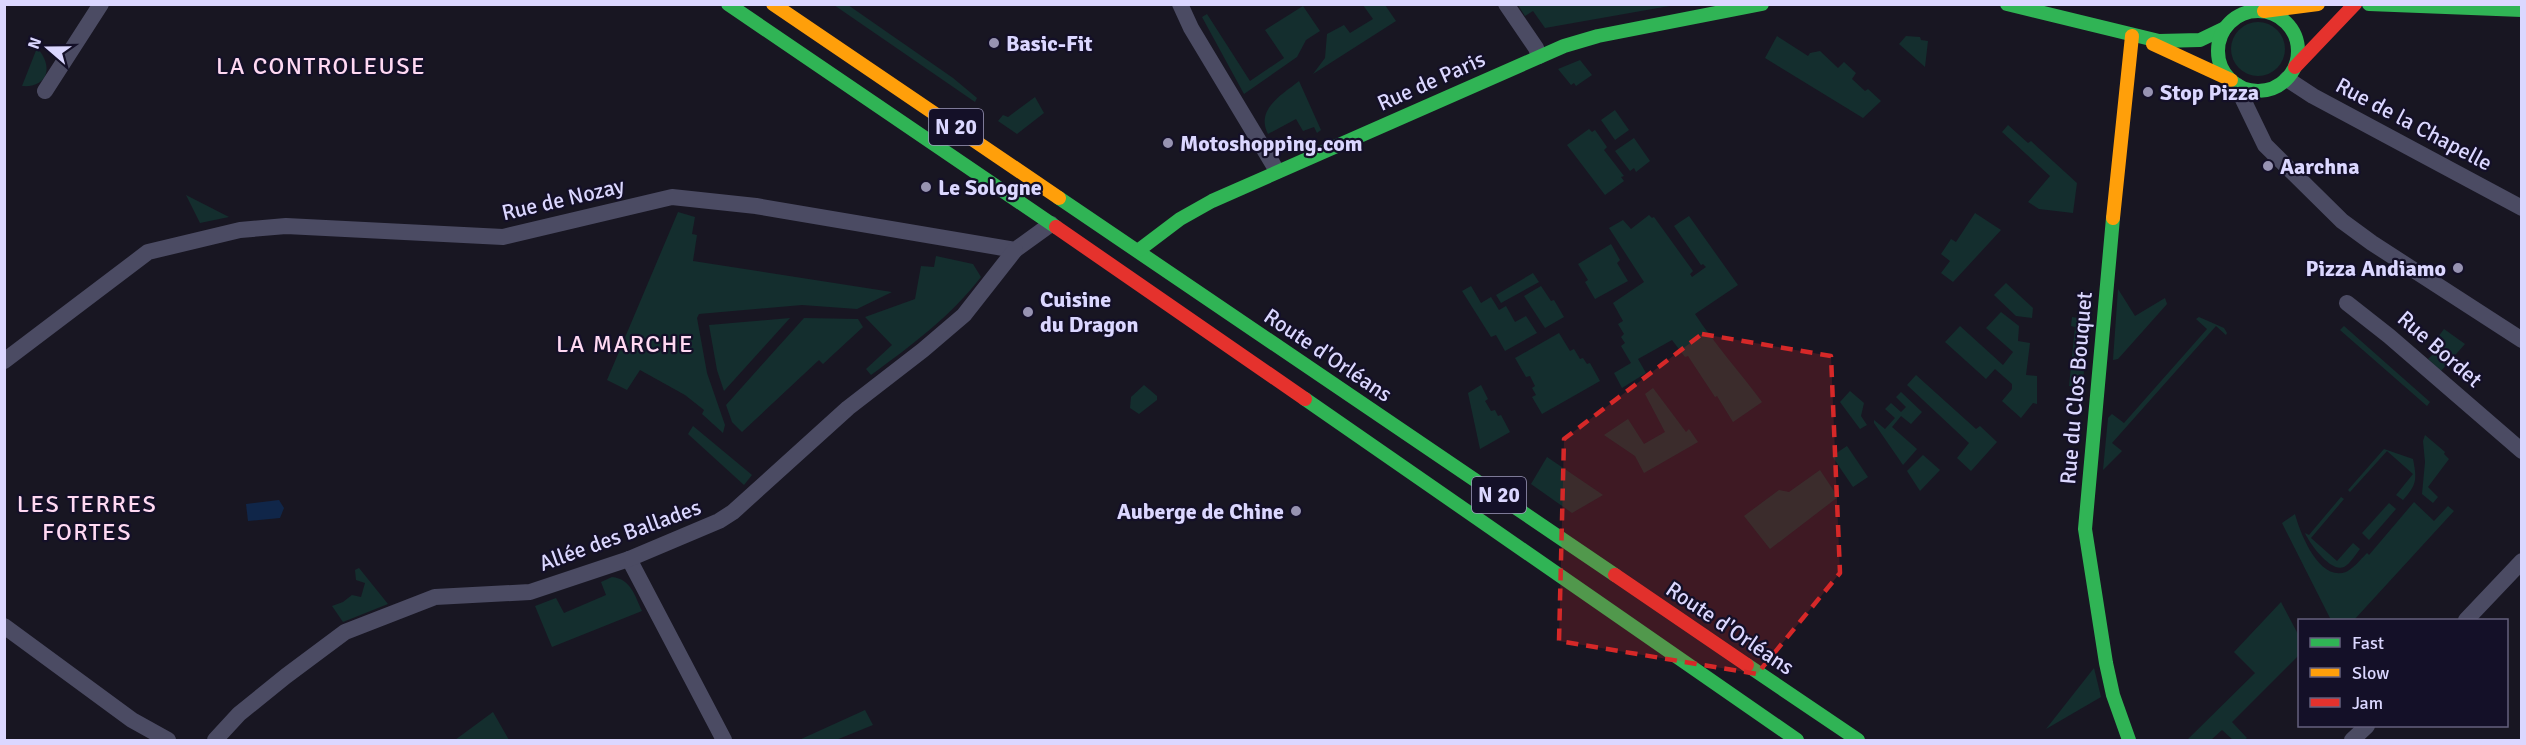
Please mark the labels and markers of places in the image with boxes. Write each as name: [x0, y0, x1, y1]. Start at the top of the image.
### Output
place label: Basic-Fit: [1006, 30, 1092, 57]
marker: Basic-Fit: [987, 36, 1001, 50]
place label: Stop Pizza: [2160, 79, 2259, 106]
marker: Stop Pizza: [2141, 85, 2155, 99]
place label: Motoshopping.com: [1180, 130, 1363, 157]
marker: Motoshopping.com: [1161, 136, 1175, 150]
place label: Aarchna: [2280, 153, 2359, 180]
marker: Aarchna: [2261, 159, 2275, 173]
place label: Le Sologne: [938, 174, 1042, 201]
marker: Le Sologne: [919, 180, 933, 194]
place label: Pizza Andiamo: [2306, 255, 2446, 282]
marker: Pizza Andiamo: [2451, 261, 2465, 275]
place label: Cuisine du Dragon: [1040, 286, 1138, 338]
marker: Cuisine du Dragon: [1021, 305, 1035, 319]
place label: Auberge de Chine: [1117, 498, 1284, 525]
marker: Auberge de Chine: [1289, 504, 1303, 518]

